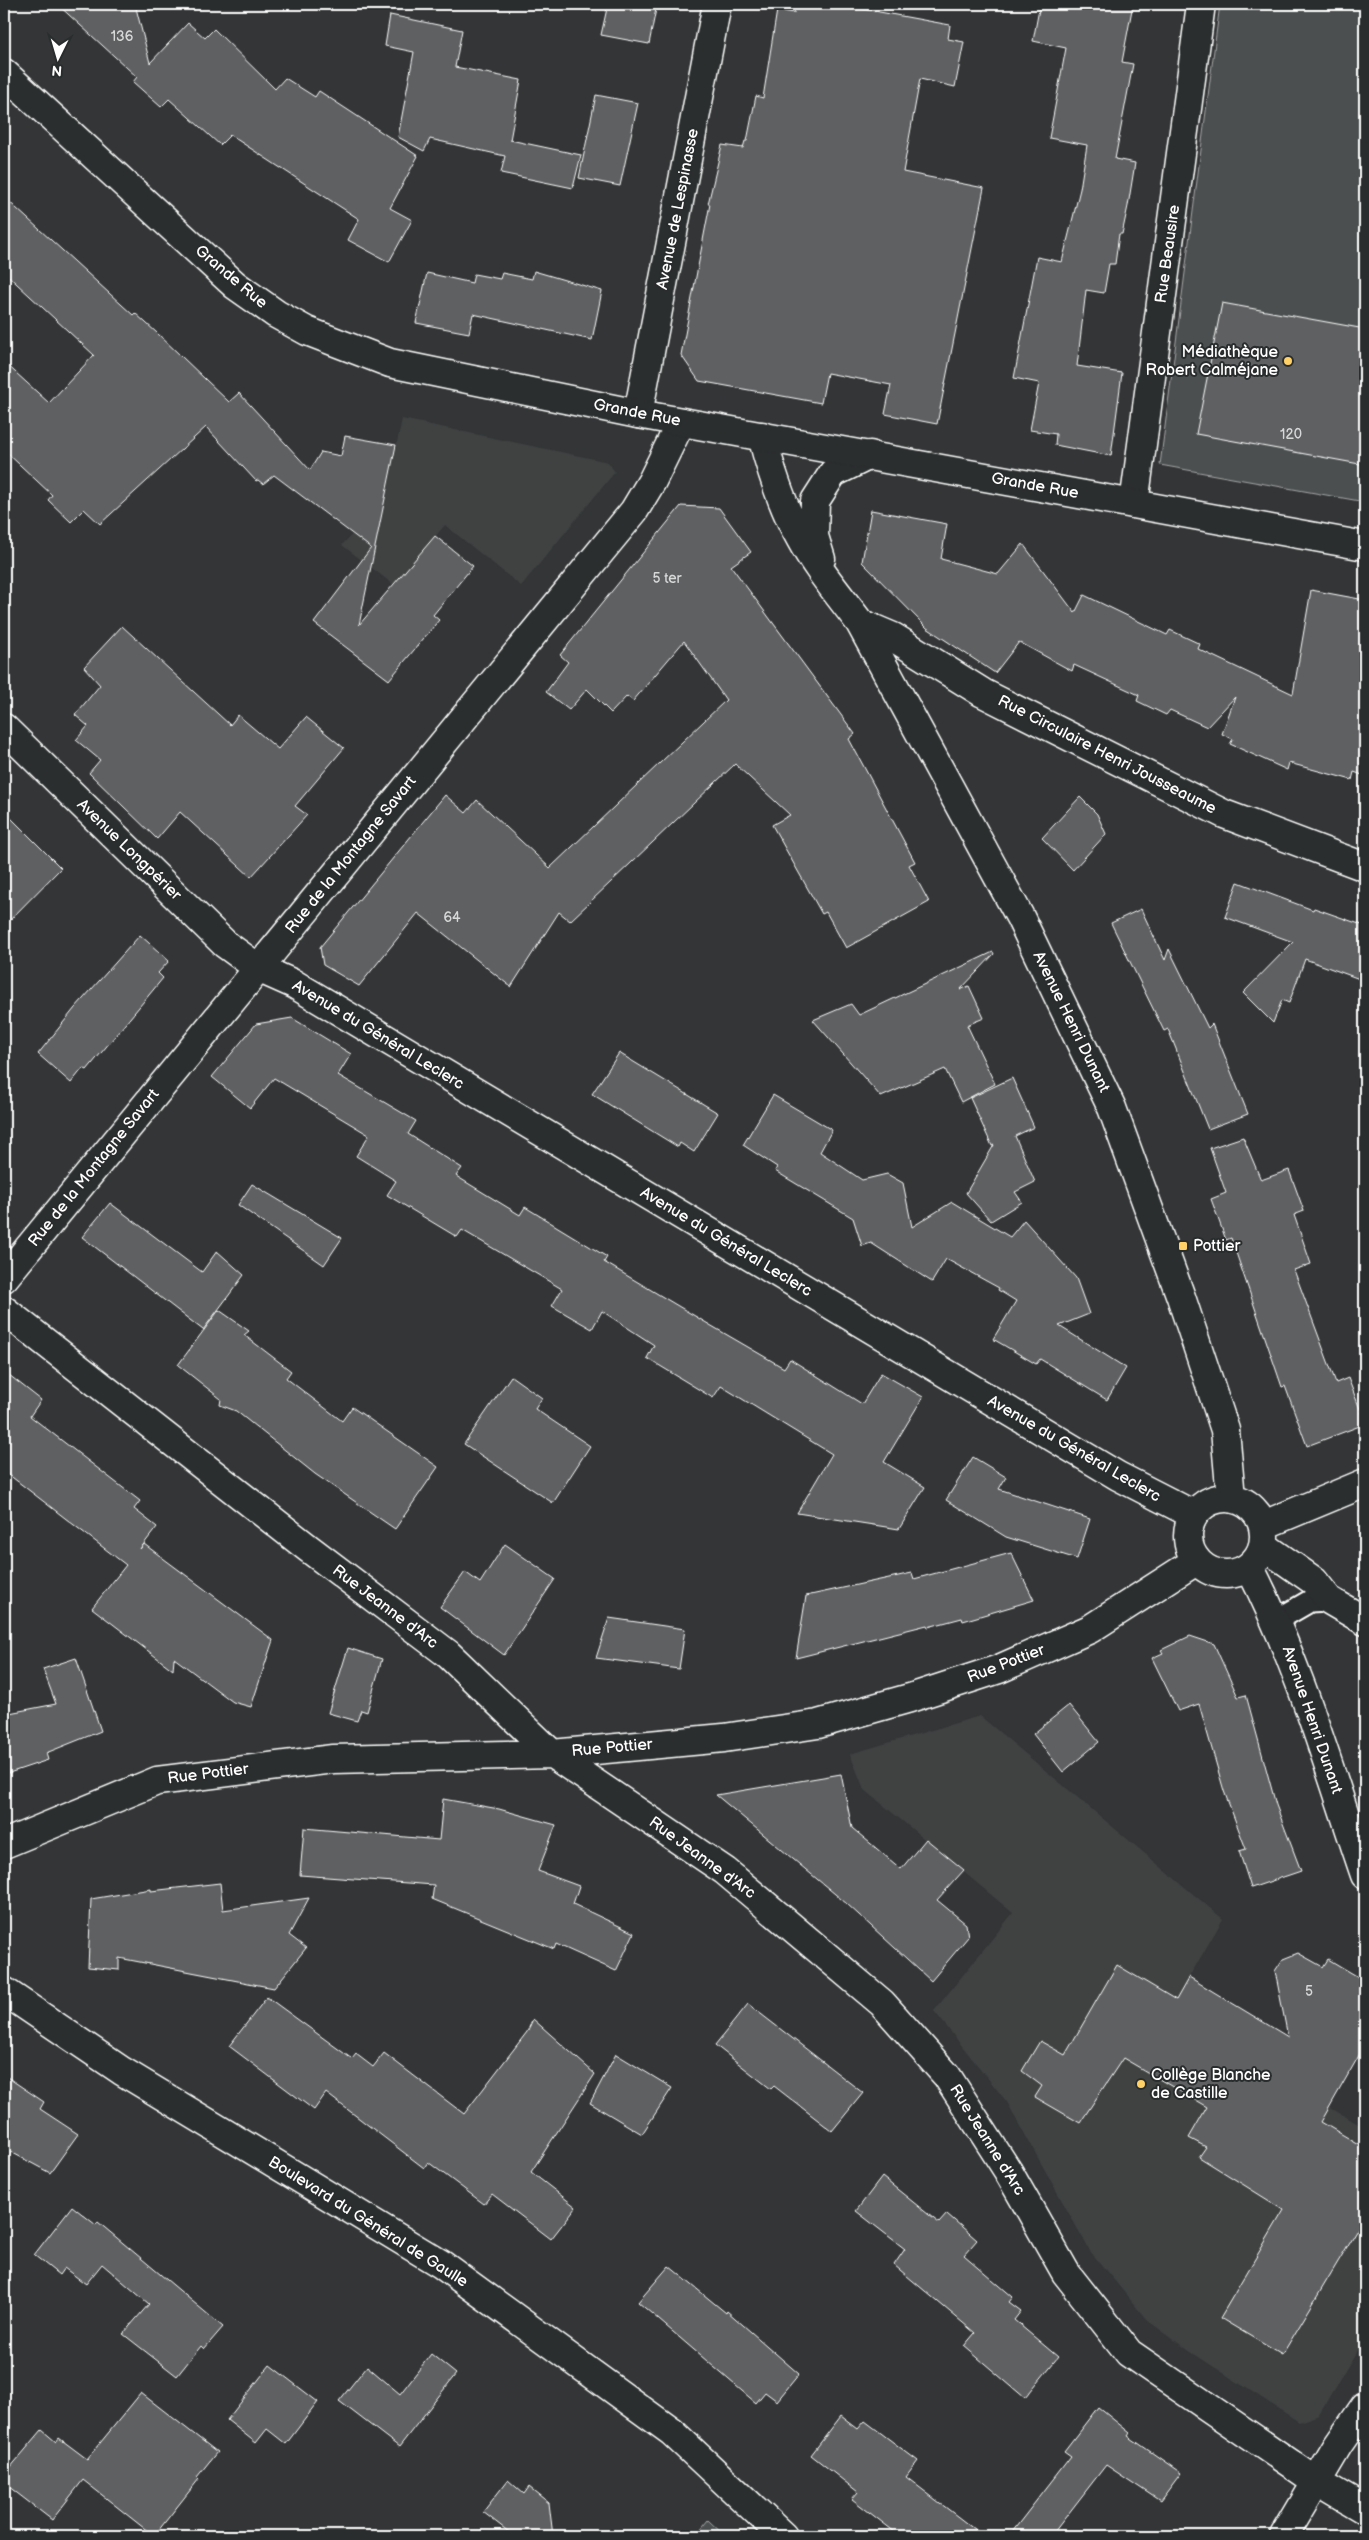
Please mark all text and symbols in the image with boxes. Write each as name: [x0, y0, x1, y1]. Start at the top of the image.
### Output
house number: 136: [111, 28, 134, 45]
north arrow: [32, 32, 82, 82]
text: N: [51, 62, 63, 79]
street label: Avenue de Lespinasse: [653, 126, 703, 291]
street label: Rue Beausire: [1152, 203, 1184, 304]
street label: Grande Rue: [191, 241, 271, 313]
place label: Médiathèque Robert Calméjane: [1146, 343, 1279, 380]
marker: Médiathèque Robert Calméjane: [1282, 355, 1294, 367]
street label: Grande Rue: [592, 395, 683, 431]
house number: 120: [1280, 426, 1302, 443]
street label: Grande Rue: [990, 469, 1081, 503]
house number: 5 ter: [652, 570, 682, 587]
street label: Rue Circulaire Henri Jousseaume: [995, 691, 1220, 819]
street label: Rue de la Montagne Savart: [282, 772, 420, 938]
street label: Avenue Longpérier: [73, 795, 185, 905]
house number: 64: [443, 909, 461, 926]
street label: Avenue Henri Dunant: [1029, 948, 1113, 1096]
street label: Avenue du Général Leclerc: [289, 976, 467, 1094]
street label: Rue de la Montagne Savart: [25, 1085, 163, 1251]
street label: Avenue du Général Leclerc: [637, 1183, 815, 1301]
place label: Pottier: [1193, 1237, 1240, 1256]
marker: Pottier: [1177, 1240, 1189, 1252]
street label: Avenue du Général Leclerc: [984, 1392, 1164, 1506]
street label: Rue Jeanne d'Arc: [328, 1561, 442, 1653]
street label: Rue Pottier: [965, 1640, 1048, 1687]
street label: Avenue Henri Dunant: [1278, 1644, 1346, 1796]
street label: Rue Pottier: [571, 1735, 654, 1761]
street label: Rue Pottier: [167, 1760, 250, 1788]
street label: Rue Jeanne d'Arc: [645, 1813, 759, 1903]
house number: 5: [1305, 1983, 1313, 2000]
place label: Collège Blanche de Castille: [1151, 2066, 1271, 2103]
marker: Collège Blanche de Castille: [1135, 2078, 1147, 2090]
street label: Rue Jeanne d'Arc: [945, 2081, 1029, 2199]
street label: Boulevard du Général de Gaulle: [265, 2153, 472, 2292]

